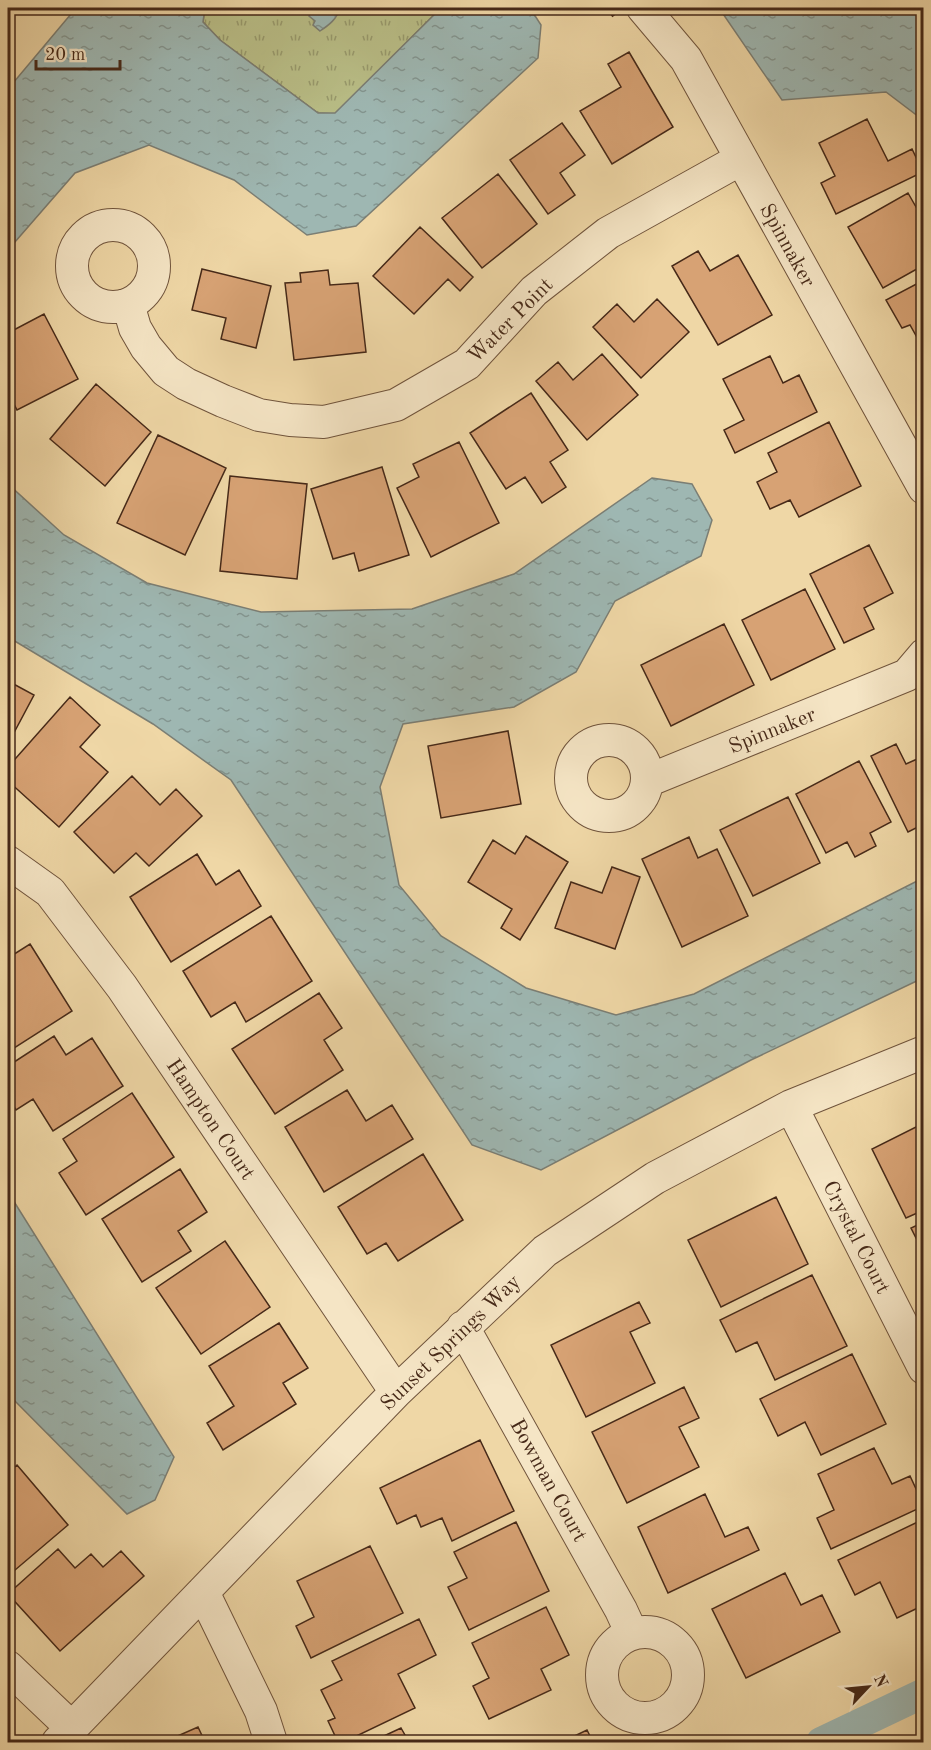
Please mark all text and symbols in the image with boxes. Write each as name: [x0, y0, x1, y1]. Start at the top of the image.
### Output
scale bar: [36, 33, 120, 71]
text: 20 m: [45, 46, 85, 64]
street label: Spinnaker: [755, 200, 818, 291]
street label: Water Point: [465, 275, 558, 368]
street label: Spinnaker: [726, 704, 819, 758]
street label: Hampton Court: [162, 1055, 258, 1184]
street label: Crystal Court: [818, 1178, 893, 1298]
street label: Sunset Springs Way: [377, 1271, 525, 1415]
street label: Bowman Court: [505, 1416, 590, 1546]
north arrow: [838, 1657, 898, 1717]
text: N: [870, 1672, 890, 1691]

